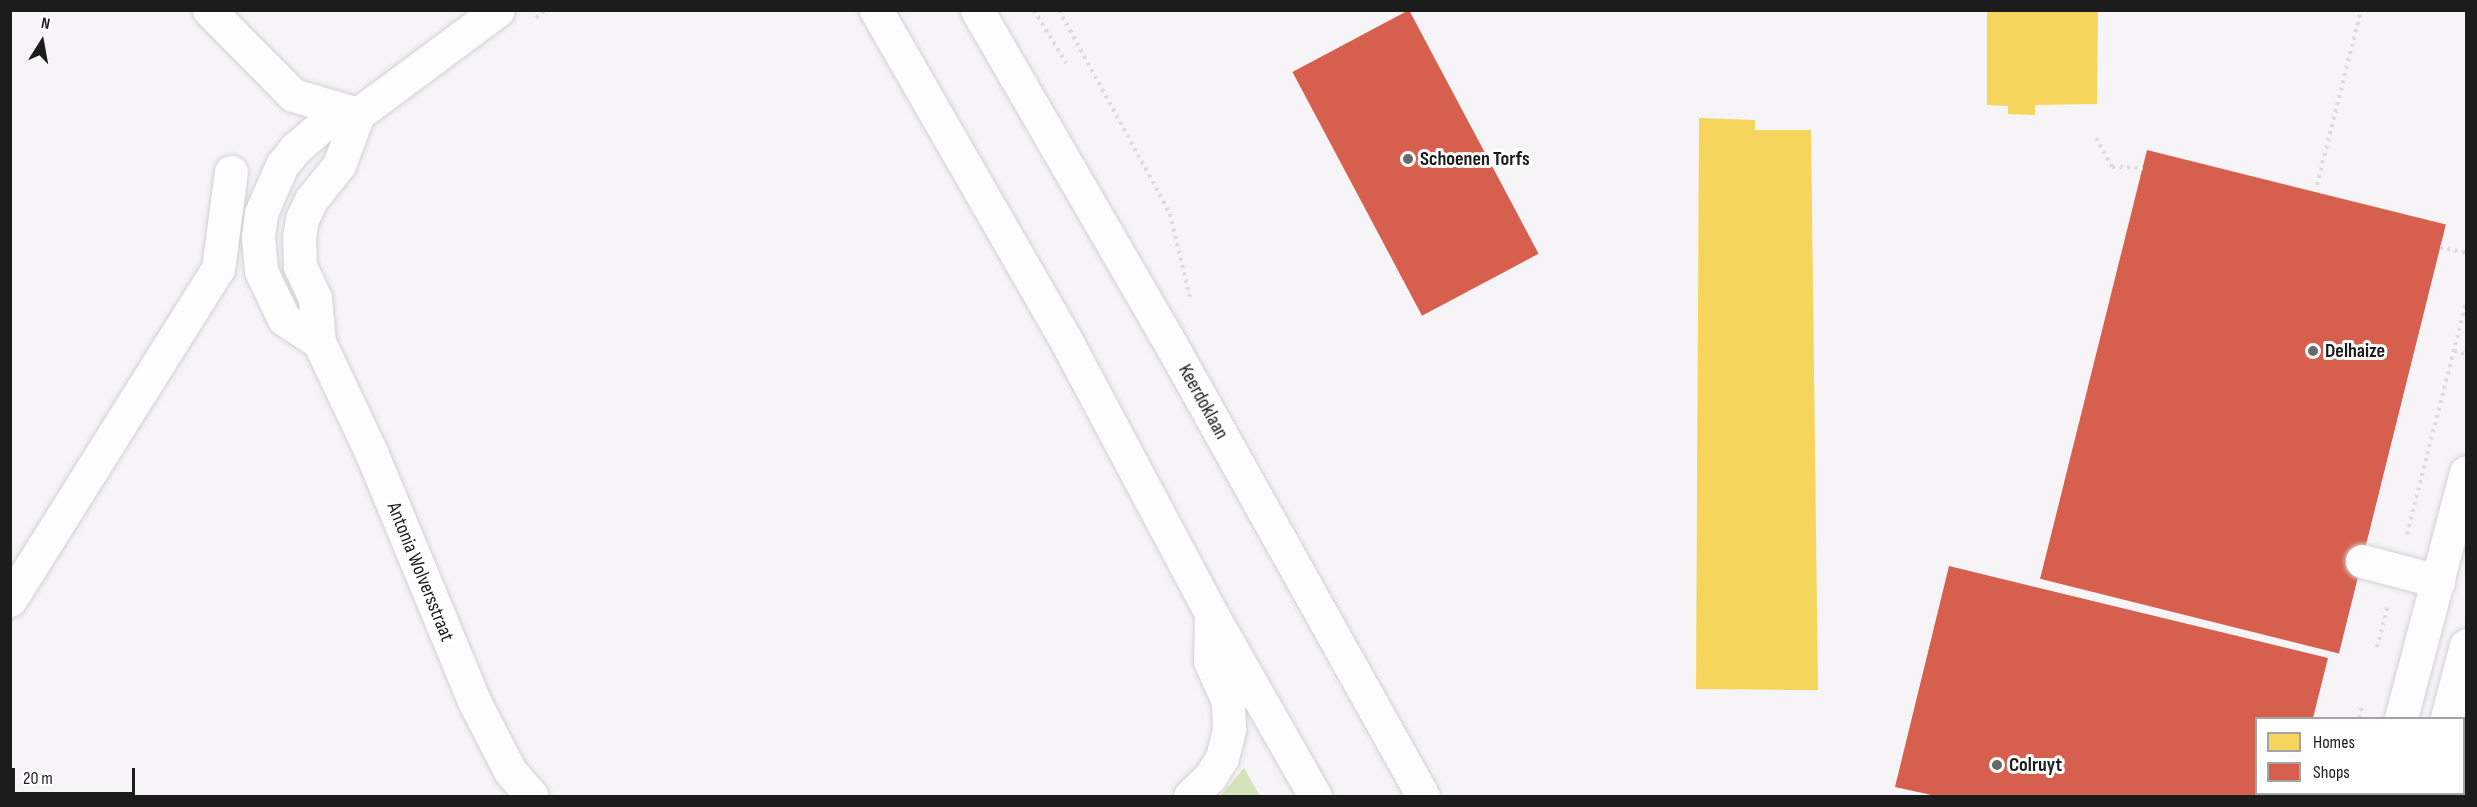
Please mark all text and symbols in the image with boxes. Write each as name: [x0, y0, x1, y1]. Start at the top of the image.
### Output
north arrow: [12, 12, 72, 72]
text: N: [40, 14, 52, 34]
place label: Schoenen Torfs: [1420, 147, 1530, 171]
marker: Schoenen Torfs: [1401, 152, 1415, 166]
place label: Delhaize: [2325, 339, 2385, 363]
marker: Delhaize: [2306, 344, 2320, 358]
street label: Keerdoklaan: [1173, 360, 1233, 444]
street label: Antonia Wolversstraat: [381, 499, 459, 645]
legend: [2255, 717, 2465, 795]
text: Homes: [2313, 732, 2355, 753]
place label: Colruyt: [2009, 753, 2062, 777]
scale bar: [15, 756, 138, 794]
marker: Colruyt: [1990, 758, 2004, 772]
text: Shops: [2313, 762, 2350, 783]
text: 20 m: [23, 768, 53, 789]

